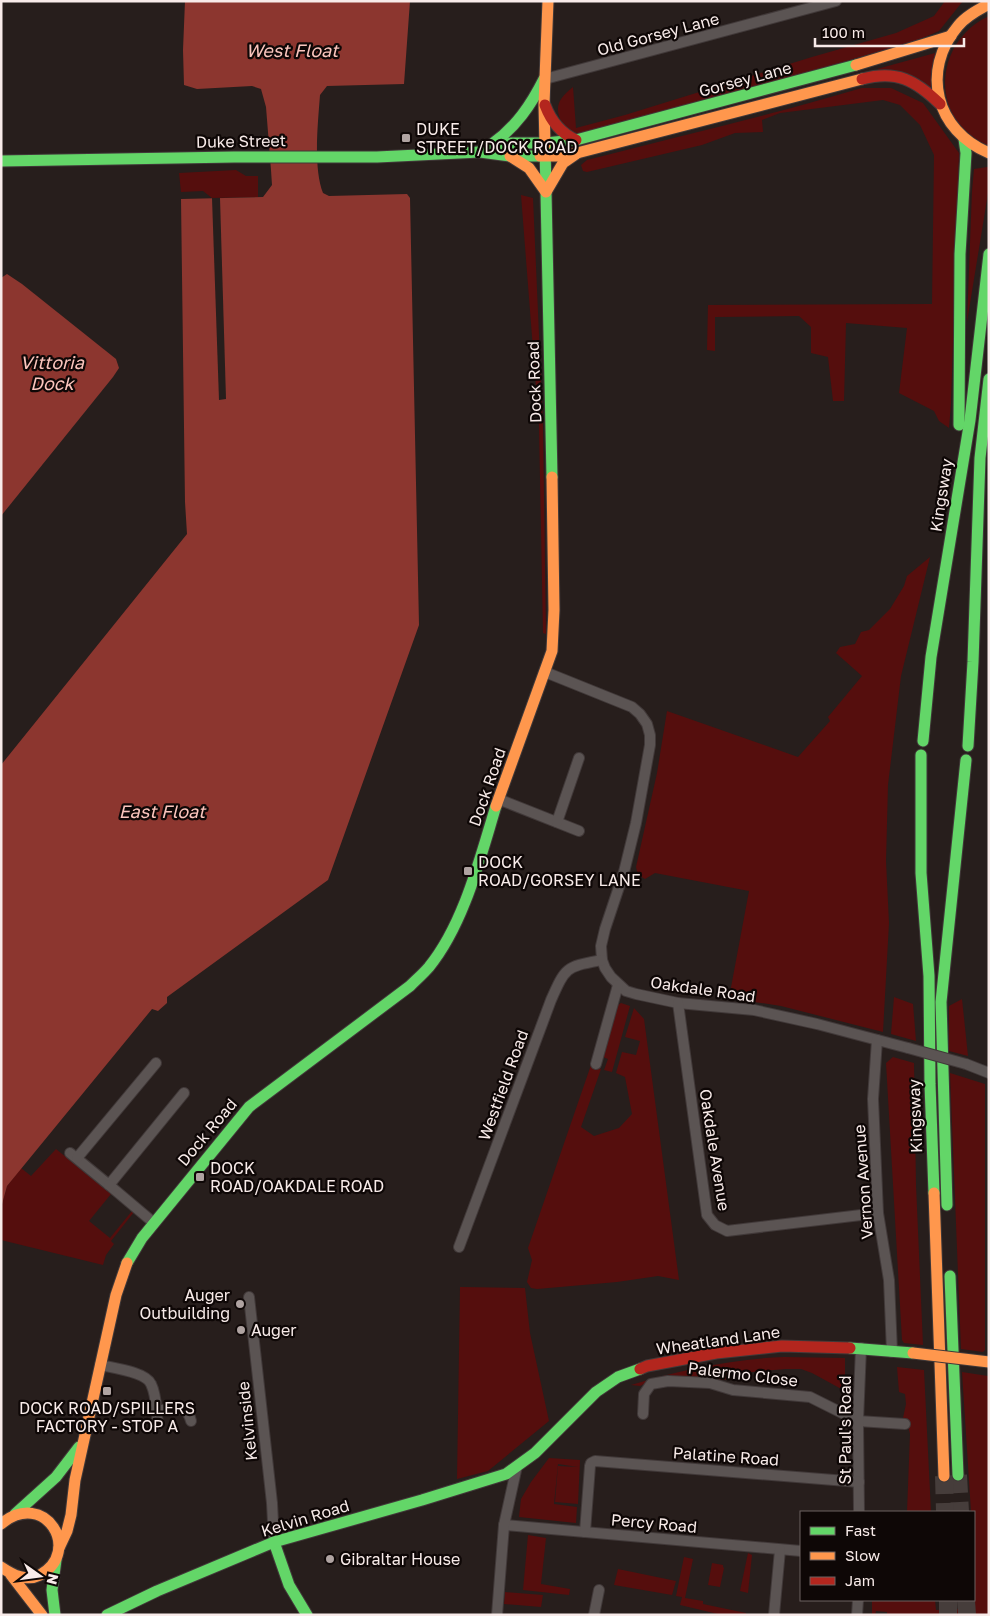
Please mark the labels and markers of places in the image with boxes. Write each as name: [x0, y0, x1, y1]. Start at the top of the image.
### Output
place label: DUKE STREET/DOCK ROAD: [416, 119, 577, 157]
marker: DUKE STREET/DOCK ROAD: [400, 132, 412, 144]
place label: DOCK ROAD/GORSEY LANE: [478, 852, 641, 890]
marker: DOCK ROAD/GORSEY LANE: [462, 865, 474, 877]
place label: DOCK ROAD/OAKDALE ROAD: [210, 1158, 384, 1196]
marker: DOCK ROAD/OAKDALE ROAD: [194, 1171, 206, 1183]
place label: Auger Outbuilding: [140, 1285, 230, 1323]
marker: Auger Outbuilding: [234, 1298, 246, 1310]
place label: Auger: [251, 1320, 296, 1340]
marker: Auger: [235, 1324, 247, 1336]
marker: DOCK ROAD/SPILLERS FACTORY - STOP A: [101, 1385, 113, 1397]
place label: DOCK ROAD/SPILLERS FACTORY - STOP A: [19, 1398, 195, 1436]
place label: Gibraltar House: [340, 1549, 460, 1569]
marker: Gibraltar House: [324, 1553, 336, 1565]

